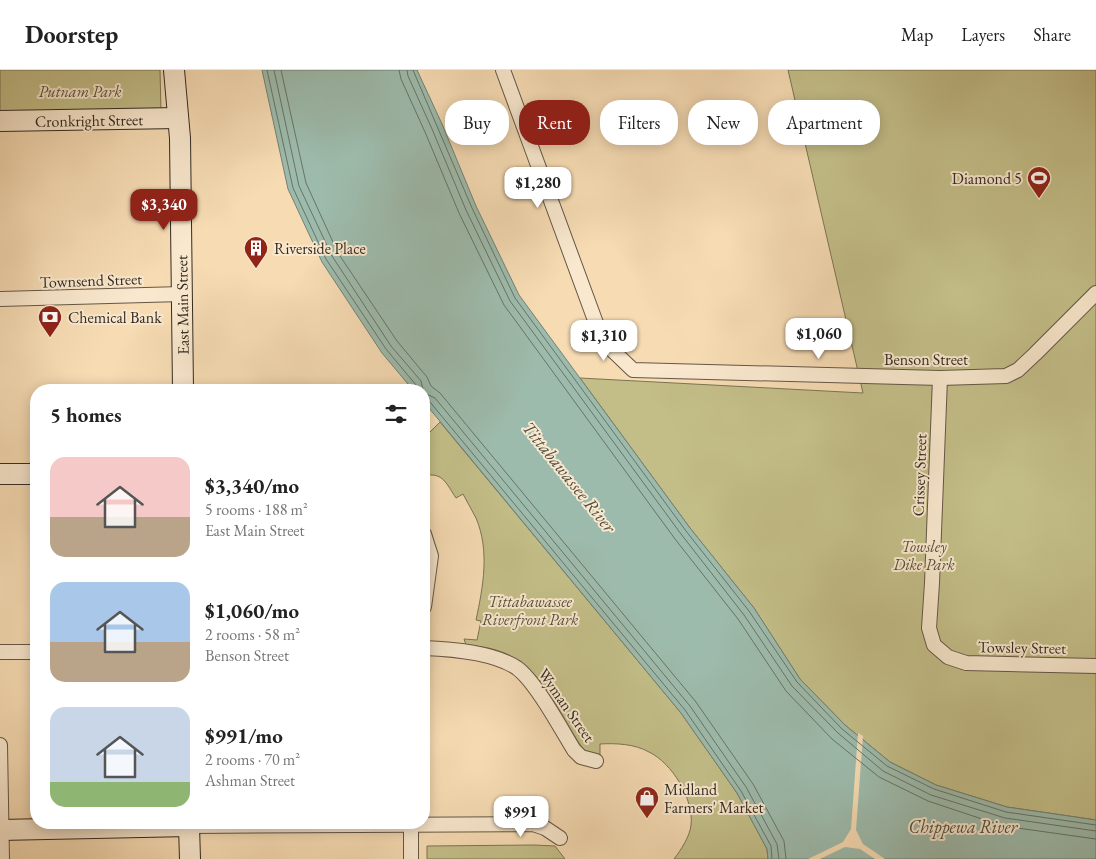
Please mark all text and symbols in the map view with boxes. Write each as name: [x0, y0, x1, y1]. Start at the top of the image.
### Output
text: Doorstep: [25, 19, 118, 50]
text: Map: [901, 23, 933, 46]
text: Layers: [961, 23, 1005, 46]
text: Share: [1033, 23, 1071, 46]
park label: Putnam Park: [39, 81, 122, 102]
chip: Buy: [445, 100, 509, 145]
chip: Rent: [519, 100, 590, 145]
chip: Filters: [600, 100, 678, 145]
chip: New: [688, 100, 758, 145]
chip: Apartment: [768, 100, 880, 145]
street label: Cronkright Street: [35, 109, 143, 132]
sports icon: Diamond 5: [1026, 165, 1052, 199]
pin: $1,280: [497, 166, 579, 209]
place label: Diamond 5: [952, 168, 1022, 189]
text: $1,280: [515, 172, 561, 193]
pin: $3,340: [123, 189, 205, 231]
text: $3,340: [141, 194, 187, 215]
building icon: Riverside Place: [243, 235, 269, 269]
place label: Riverside Place: [274, 238, 366, 259]
street label: East Main Street: [171, 255, 194, 355]
street label: Townsend Street: [39, 268, 143, 293]
bank icon: Chemical Bank: [37, 304, 63, 338]
place label: Chemical Bank: [68, 307, 162, 328]
pin: $1,060: [778, 318, 860, 360]
pin: $1,310: [563, 320, 645, 362]
text: $1,060: [796, 323, 842, 344]
text: $1,310: [581, 325, 627, 346]
street label: Benson Street: [884, 349, 968, 370]
icon: filters: [382, 400, 410, 428]
text: 5 homes: [50, 401, 122, 428]
water label: Tittabawassee River: [518, 416, 622, 538]
street label: Crissey Street: [908, 433, 931, 517]
text: $3,340/mo: [205, 472, 299, 499]
icon: home: [90, 477, 150, 537]
text: 5 rooms · 188 m²: [205, 499, 308, 520]
text: East Main Street: [205, 520, 305, 541]
park label: Towsley Dike Park: [892, 536, 955, 575]
park label: Tittabawassee Riverfront Park: [482, 591, 579, 630]
text: $1,060/mo: [205, 597, 299, 624]
icon: home: [90, 602, 150, 662]
text: 2 rooms · 58 m²: [205, 624, 300, 645]
street label: Towsley Street: [978, 636, 1066, 659]
text: Benson Street: [205, 645, 289, 666]
street label: Wyman Street: [533, 664, 600, 746]
text: $991/mo: [205, 722, 283, 749]
icon: home: [90, 727, 150, 787]
text: 2 rooms · 70 m²: [205, 749, 300, 770]
text: Ashman Street: [205, 770, 295, 791]
place label: Midland Farmers' Market: [664, 779, 764, 818]
shop icon: Midland Farmers' Market: [634, 785, 660, 819]
pin: $991: [491, 796, 551, 838]
text: $991: [505, 801, 537, 822]
water label: Chippewa River: [909, 815, 1019, 839]

